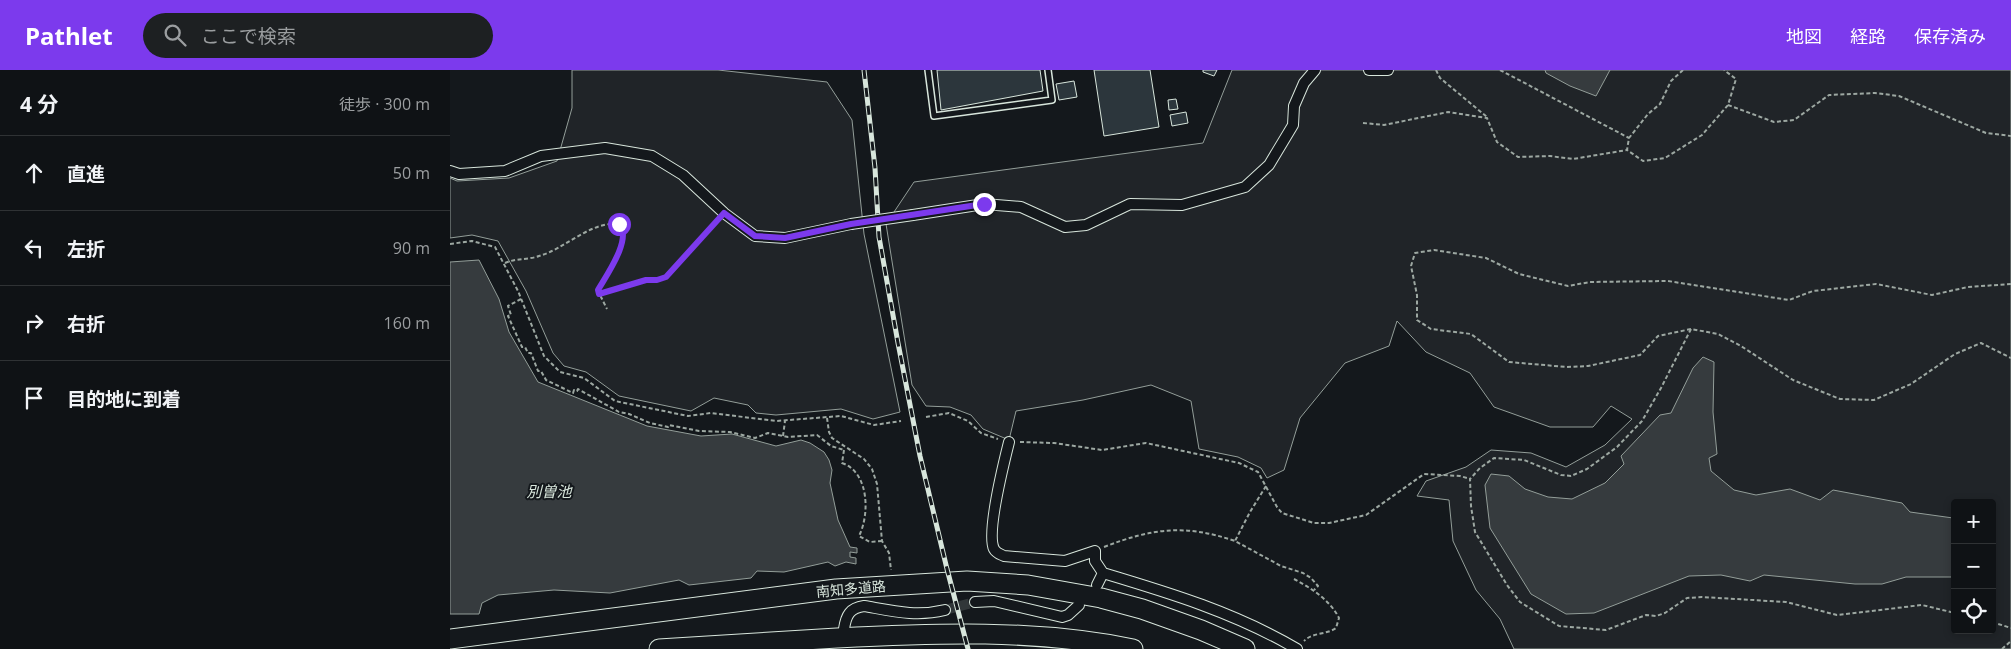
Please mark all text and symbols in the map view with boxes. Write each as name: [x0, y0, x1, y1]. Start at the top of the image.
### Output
search box: [143, 13, 493, 58]
text: Pathlet: [25, 19, 113, 52]
icon: search: [161, 21, 189, 49]
text: ここで検索: [201, 23, 296, 49]
text: 地図: [1786, 24, 1822, 48]
text: 経路: [1850, 24, 1886, 48]
text: 保存済み: [1914, 24, 1986, 48]
text: 4 分: [20, 90, 58, 118]
text: 徒歩 · 300 m: [339, 93, 430, 115]
icon: ahead: [20, 159, 48, 187]
text: 直進: [67, 161, 105, 187]
text: 50 m: [393, 162, 430, 184]
route end: [973, 193, 996, 216]
route start: [608, 213, 631, 236]
icon: left: [20, 234, 48, 262]
text: 左折: [67, 236, 105, 262]
text: 90 m: [393, 237, 430, 259]
icon: right: [20, 309, 48, 337]
text: 右折: [67, 311, 105, 337]
text: 160 m: [384, 312, 430, 334]
icon: arrive: [20, 384, 48, 412]
text: 目的地に到着: [67, 386, 181, 412]
water label: 別曽池: [526, 481, 573, 501]
map controls: [1951, 499, 1996, 634]
button: +: [1951, 499, 1996, 544]
button: −: [1951, 544, 1996, 589]
street label: 南知多道路: [815, 576, 887, 601]
button: locate: [1951, 589, 1996, 634]

